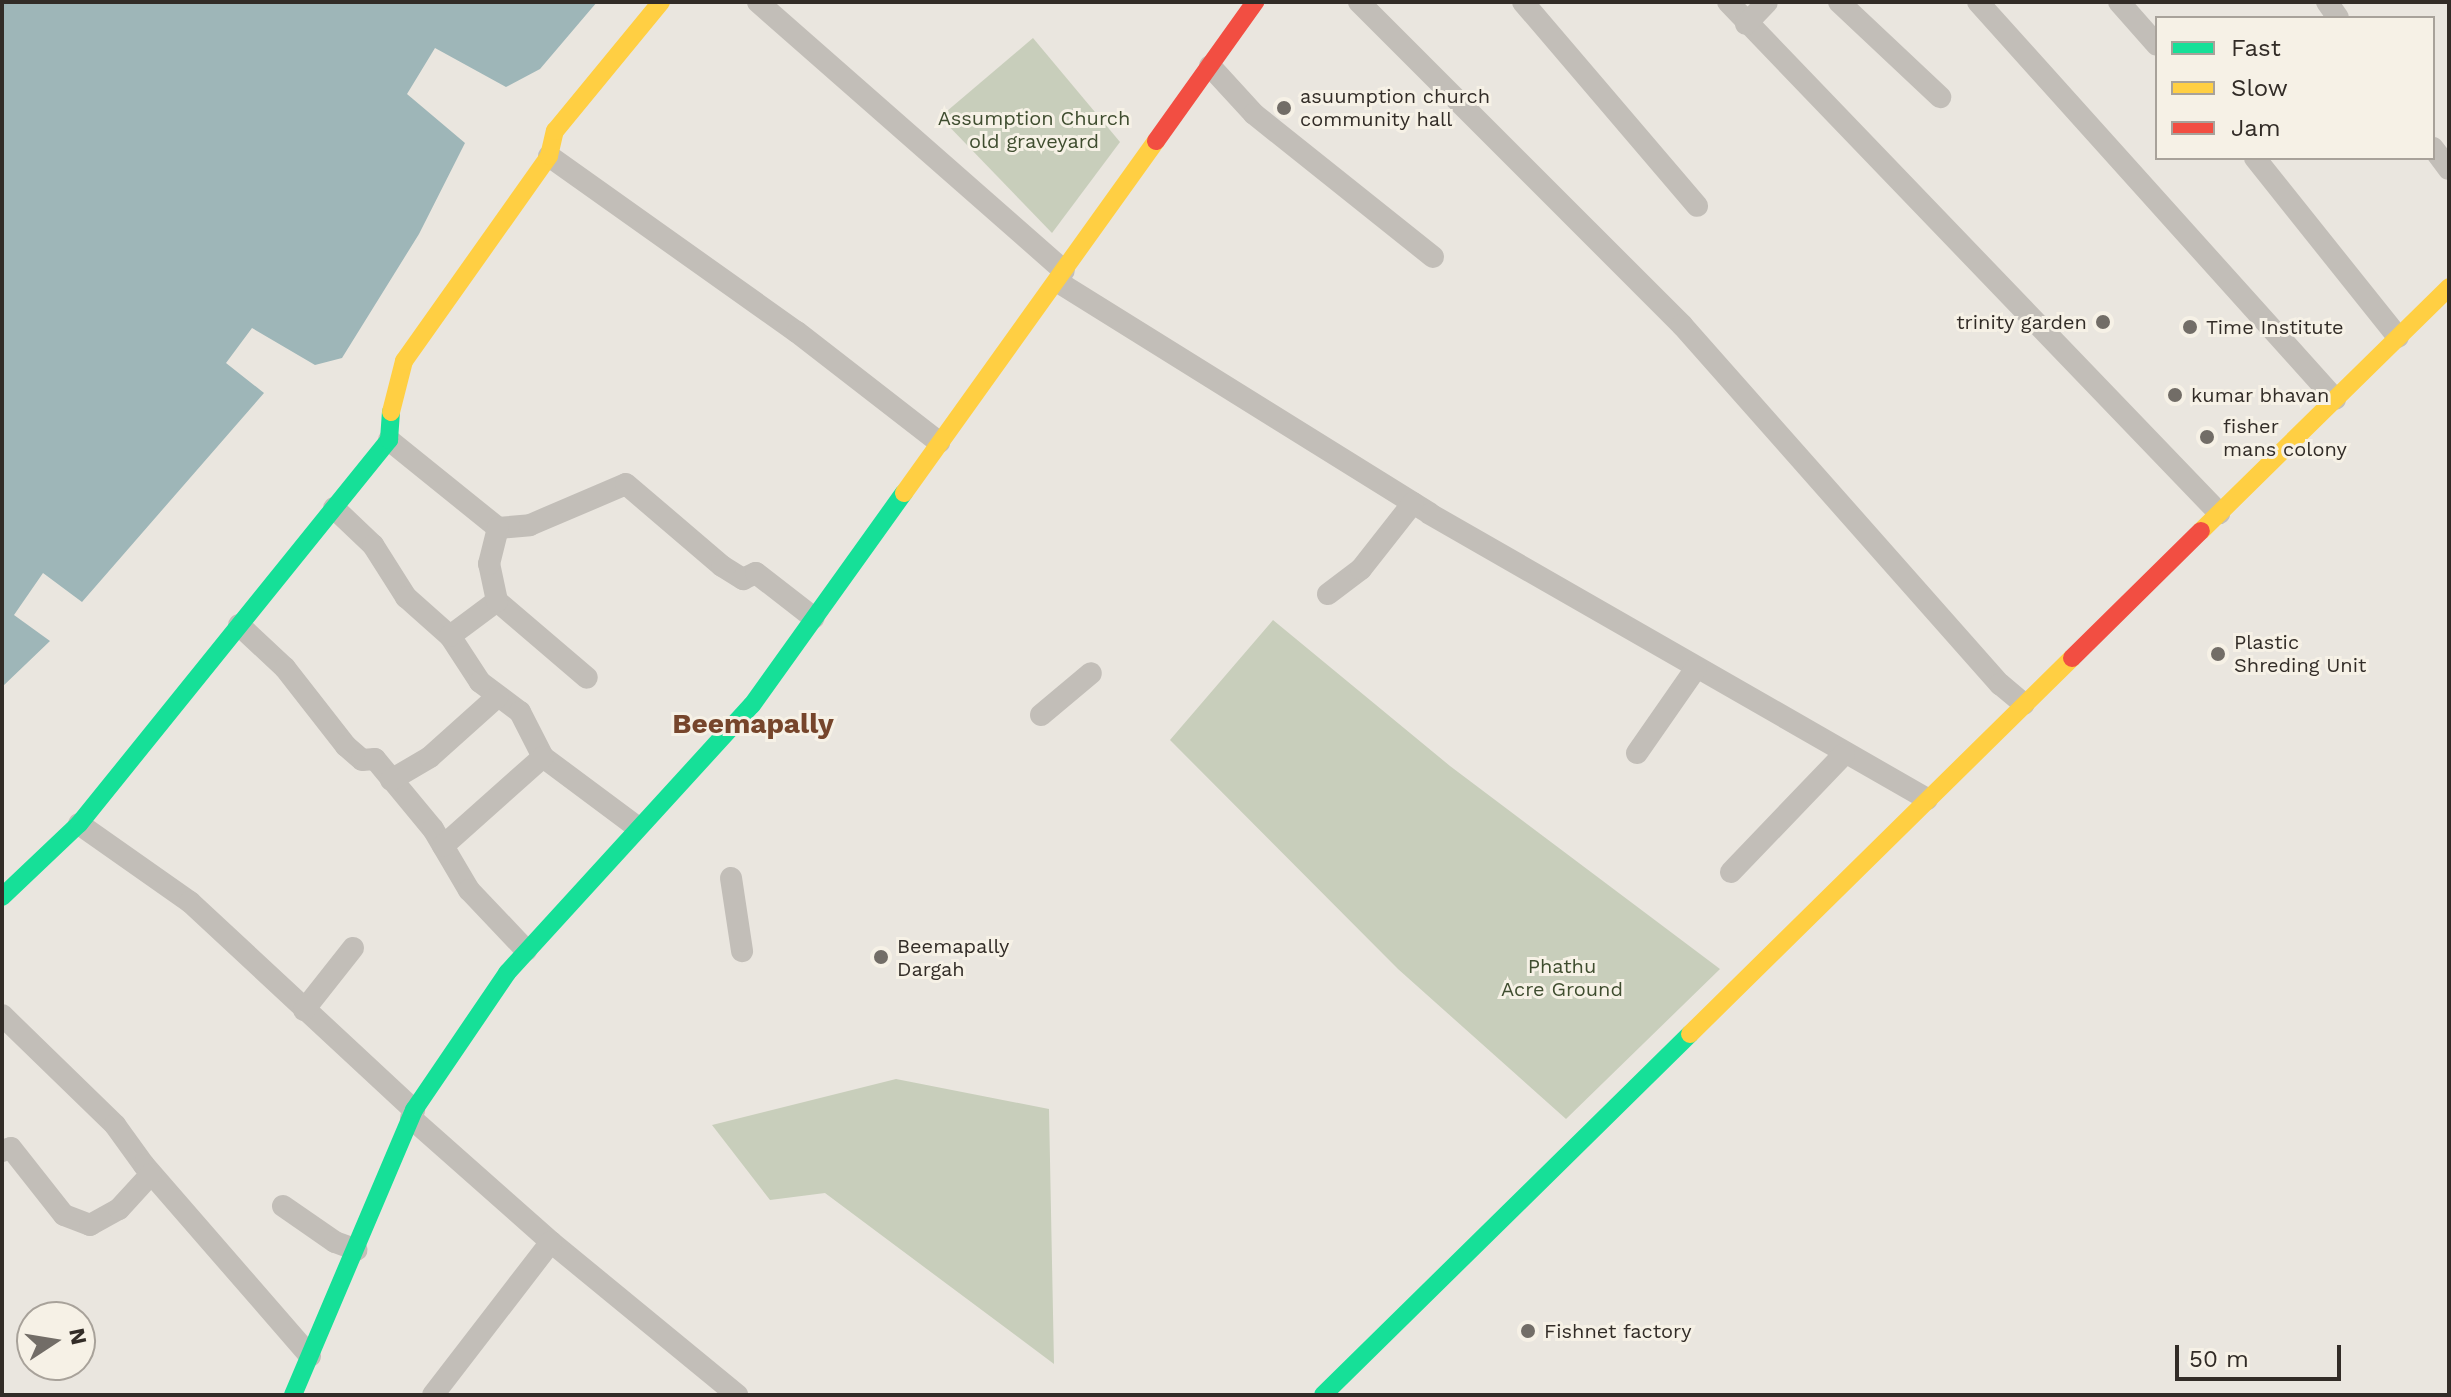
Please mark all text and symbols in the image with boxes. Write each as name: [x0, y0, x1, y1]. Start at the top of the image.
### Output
legend: [2155, 16, 2435, 160]
text: Fast: [2231, 34, 2281, 62]
text: Slow: [2231, 74, 2288, 102]
place label: asuumption church community hall: [1300, 84, 1490, 131]
marker: asuumption church community hall: [1275, 99, 1293, 117]
park label: Assumption Church old graveyard: [938, 107, 1130, 154]
text: Jam: [2231, 114, 2281, 142]
place label: trinity garden: [1956, 310, 2087, 334]
marker: trinity garden: [2094, 313, 2112, 331]
place label: Time Institute: [2206, 315, 2344, 339]
marker: Time Institute: [2181, 318, 2199, 336]
place label: kumar bhavan: [2191, 383, 2330, 407]
marker: kumar bhavan: [2166, 386, 2184, 404]
place label: fisher mans colony: [2223, 414, 2347, 461]
marker: fisher mans colony: [2198, 428, 2216, 446]
place label: Plastic Shreding Unit: [2234, 630, 2366, 677]
marker: Plastic Shreding Unit: [2209, 645, 2227, 663]
district label: Beemapally: [672, 707, 834, 741]
place label: Beemapally Dargah: [897, 934, 1009, 981]
marker: Beemapally Dargah: [872, 948, 890, 966]
park label: Phathu Acre Ground: [1501, 954, 1623, 1001]
north arrow: [16, 1301, 96, 1381]
place label: Fishnet factory: [1544, 1319, 1692, 1343]
marker: Fishnet factory: [1519, 1322, 1537, 1340]
text: N: [64, 1326, 92, 1347]
scale bar: [2179, 1329, 2345, 1379]
text: 50 m: [2189, 1345, 2249, 1373]

